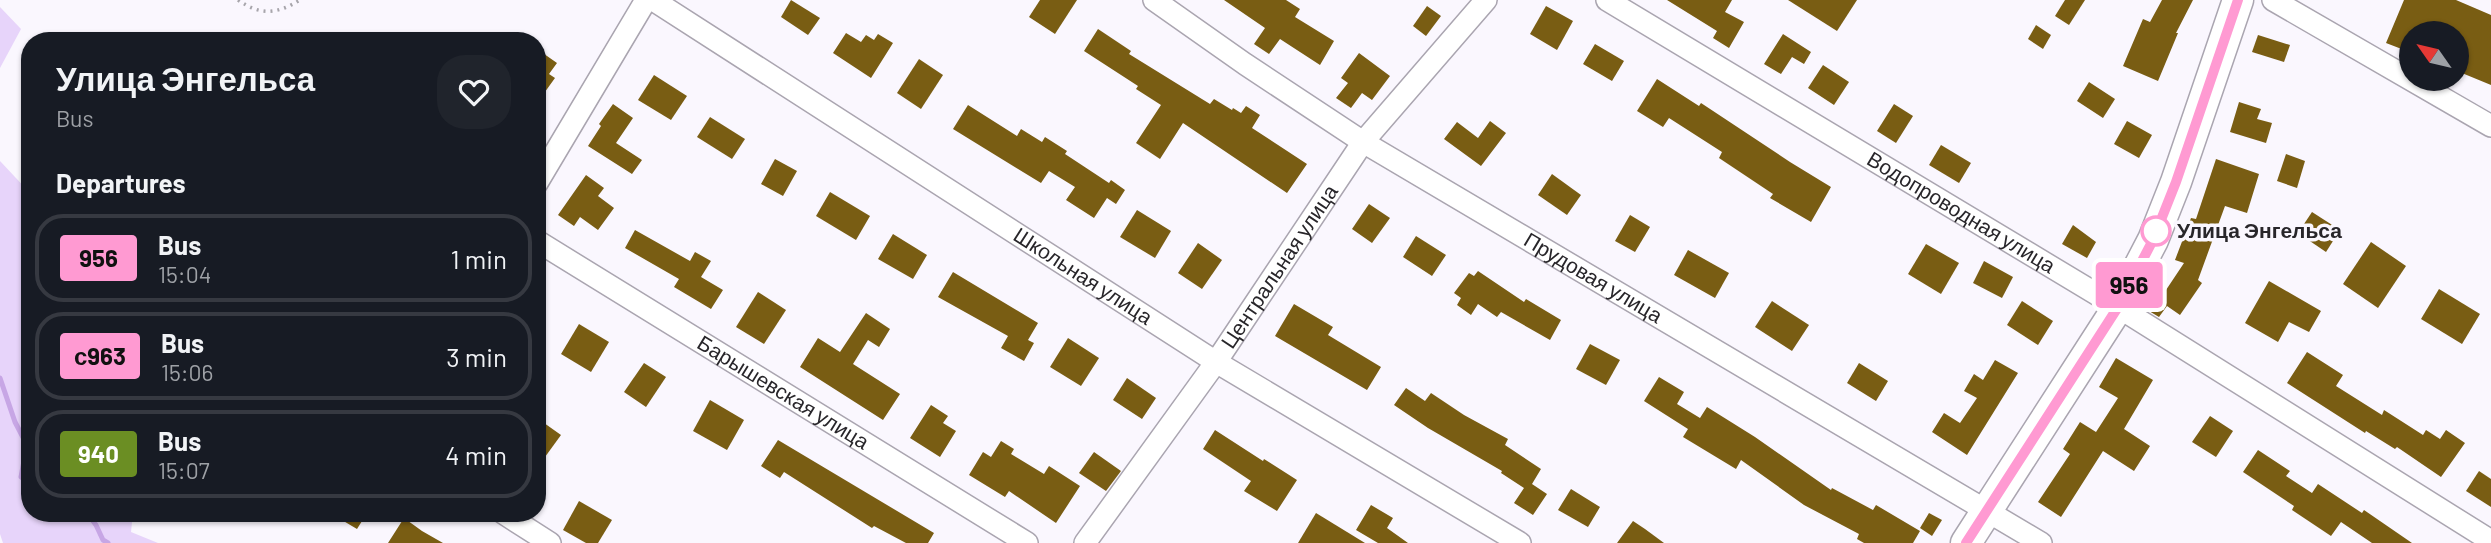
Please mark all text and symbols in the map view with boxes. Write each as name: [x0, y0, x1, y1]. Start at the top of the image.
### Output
north arrow: [2399, 21, 2469, 91]
map controls: [2399, 21, 2469, 91]
button: heart: [437, 55, 511, 129]
text: Улица Энгельса: [56, 58, 315, 98]
text: Bus: [56, 104, 94, 132]
street label: Водопроводная улица: [1863, 145, 2061, 278]
text: Departures: [56, 167, 186, 198]
street label: Центральная улица: [1215, 179, 1342, 353]
marker: Улица Энгельса: [2141, 216, 2171, 246]
place label: Улица Энгельса: [2177, 217, 2342, 242]
street label: Школьная улица: [1010, 221, 1158, 329]
street label: Прудовая улица: [1520, 226, 1668, 327]
text: Bus: [158, 229, 201, 260]
text: 956: [79, 243, 118, 272]
text: 1 min: [451, 243, 507, 274]
text: 15:04: [158, 260, 211, 288]
line badge: 956: [2089, 262, 2169, 308]
text: 956: [2110, 270, 2148, 299]
text: Bus: [161, 327, 204, 358]
street label: Барышевская улица: [693, 329, 874, 454]
text: с963: [74, 341, 126, 370]
text: 3 min: [446, 341, 507, 372]
text: 15:06: [161, 358, 213, 386]
text: Bus: [158, 425, 201, 456]
text: 940: [78, 439, 119, 468]
text: 4 min: [445, 439, 507, 470]
text: 15:07: [158, 456, 210, 484]

